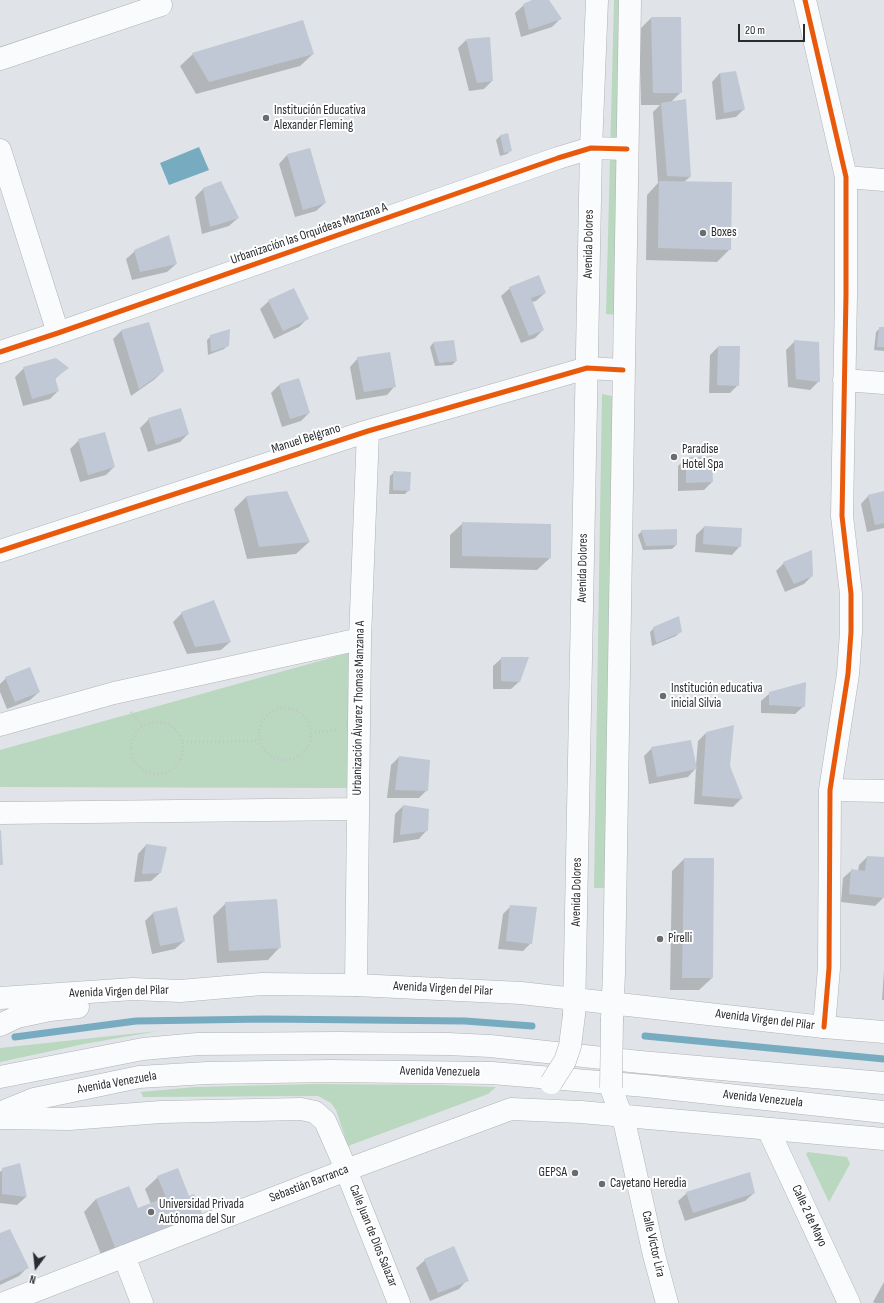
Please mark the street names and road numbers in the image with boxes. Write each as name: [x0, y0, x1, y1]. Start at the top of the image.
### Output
street label: Urbanización las Orquídeas Manzana A: [229, 200, 389, 268]
street label: Avenida Dolores: [581, 209, 597, 279]
street label: Manuel Belgrano: [270, 421, 342, 457]
street label: Avenida Dolores: [575, 533, 591, 603]
street label: Urbanización Álvarez Thomas Manzana A: [350, 621, 368, 795]
street label: Avenida Dolores: [569, 857, 585, 927]
street label: Avenida Virgen del Pilar: [393, 979, 493, 999]
street label: Avenida Virgen del Pilar: [69, 982, 169, 1002]
street label: Avenida Virgen del Pilar: [714, 1006, 816, 1034]
street label: Avenida Venezuela: [400, 1064, 480, 1080]
street label: Avenida Venezuela: [76, 1068, 158, 1098]
street label: Avenida Venezuela: [722, 1087, 804, 1111]
street label: Sebastián Barranca: [267, 1162, 351, 1206]
street label: Calle Juan de Dios Salazar: [345, 1183, 401, 1289]
street label: Calle 2 de Mayo: [788, 1183, 830, 1249]
street label: Calle Víctor Lira: [638, 1209, 668, 1279]

